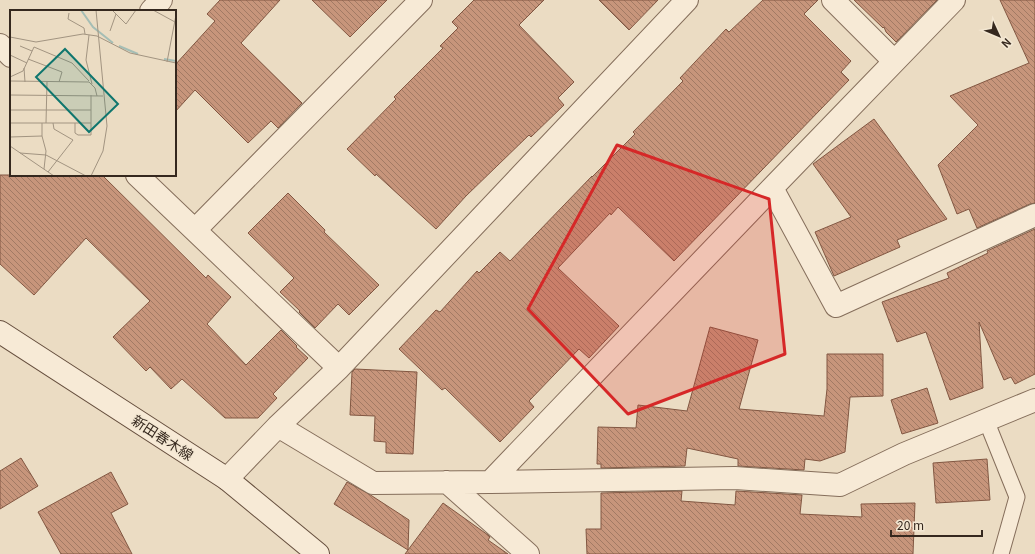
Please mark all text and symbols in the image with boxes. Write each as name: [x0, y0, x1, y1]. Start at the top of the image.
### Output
inset map: [10, 10, 176, 176]
north arrow: [979, 16, 1019, 56]
text: N: [998, 35, 1016, 52]
street label: 新田春木線: [128, 410, 198, 464]
scale bar: [891, 512, 982, 538]
text: 20 m: [897, 516, 924, 533]

